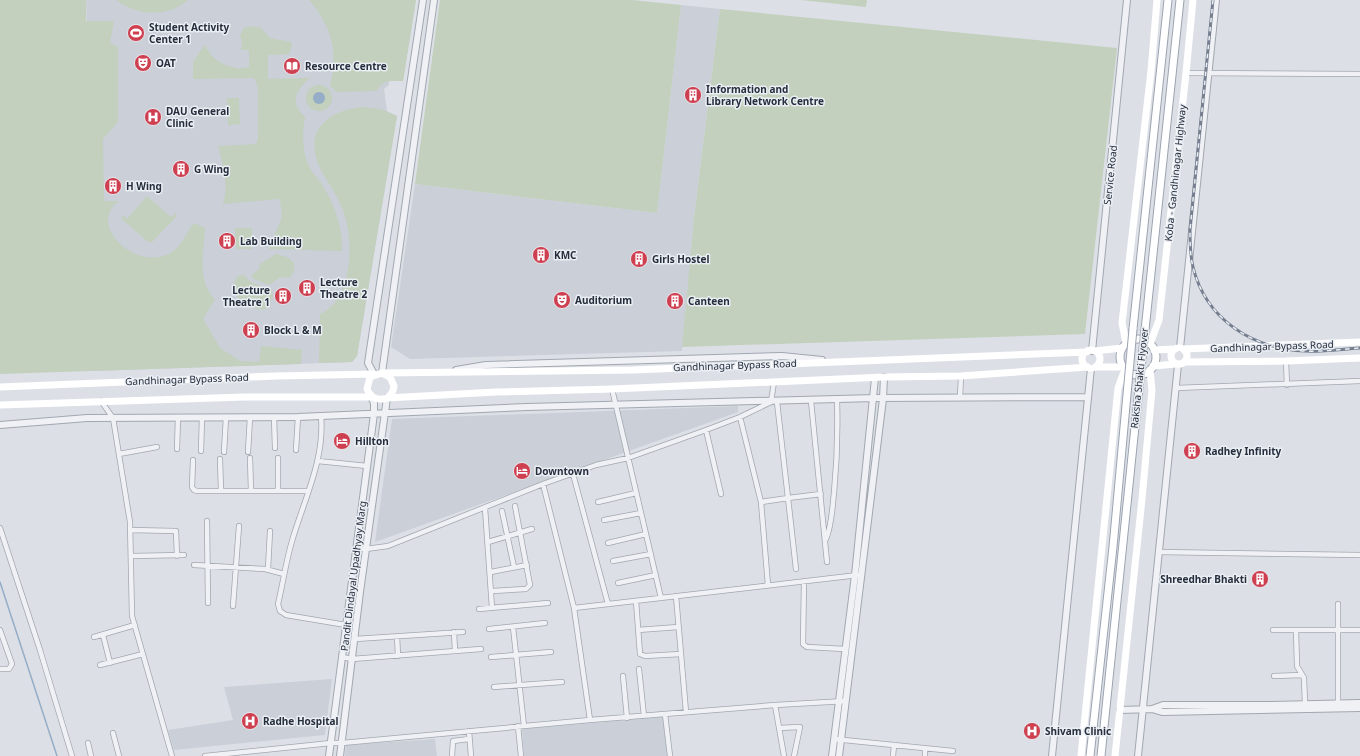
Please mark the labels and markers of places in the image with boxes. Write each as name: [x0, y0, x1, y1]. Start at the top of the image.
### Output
place label: Student Activity Center 1: [149, 20, 230, 46]
sports icon: Student Activity Center 1: [126, 23, 146, 43]
theatre icon: OAT: [133, 53, 153, 73]
place label: OAT: [156, 56, 176, 70]
library icon: Resource Centre: [282, 56, 302, 76]
place label: Resource Centre: [305, 59, 387, 73]
place label: Information and Library Network Centre: [706, 82, 824, 108]
building icon: Information and Library Network Centre: [683, 85, 703, 105]
place label: DAU General Clinic: [166, 104, 229, 130]
hospital icon: DAU General Clinic: [143, 107, 163, 127]
building icon: G Wing: [171, 159, 191, 179]
place label: G Wing: [194, 162, 229, 176]
building icon: H Wing: [103, 176, 123, 196]
place label: H Wing: [126, 179, 162, 193]
building icon: Lab Building: [217, 231, 237, 251]
place label: Lab Building: [240, 234, 302, 248]
building icon: KMC: [531, 245, 551, 265]
place label: KMC: [554, 248, 577, 262]
building icon: Girls Hostel: [629, 249, 649, 269]
place label: Girls Hostel: [652, 252, 710, 266]
place label: Lecture Theatre 2: [320, 275, 367, 301]
building icon: Lecture Theatre 2: [297, 278, 317, 298]
place label: Lecture Theatre 1: [223, 283, 270, 309]
building icon: Lecture Theatre 1: [273, 286, 293, 306]
theatre icon: Auditorium: [552, 290, 572, 310]
building icon: Canteen: [665, 291, 685, 311]
place label: Auditorium: [575, 293, 632, 307]
place label: Canteen: [688, 294, 730, 308]
building icon: Block L & M: [241, 320, 261, 340]
place label: Block L & M: [264, 323, 322, 337]
hotel icon: Hillton: [332, 431, 352, 451]
place label: Hillton: [355, 434, 389, 448]
building icon: Radhey Infinity: [1182, 441, 1202, 461]
place label: Radhey Infinity: [1205, 444, 1282, 458]
hotel icon: Downtown: [512, 461, 532, 481]
place label: Downtown: [535, 464, 589, 478]
building icon: Shreedhar Bhakti: [1250, 569, 1270, 589]
place label: Shreedhar Bhakti: [1160, 572, 1247, 586]
hospital icon: Radhe Hospital: [240, 711, 260, 731]
place label: Radhe Hospital: [263, 714, 338, 728]
hospital icon: Shivam Clinic: [1022, 721, 1042, 741]
place label: Shivam Clinic: [1045, 724, 1111, 738]

